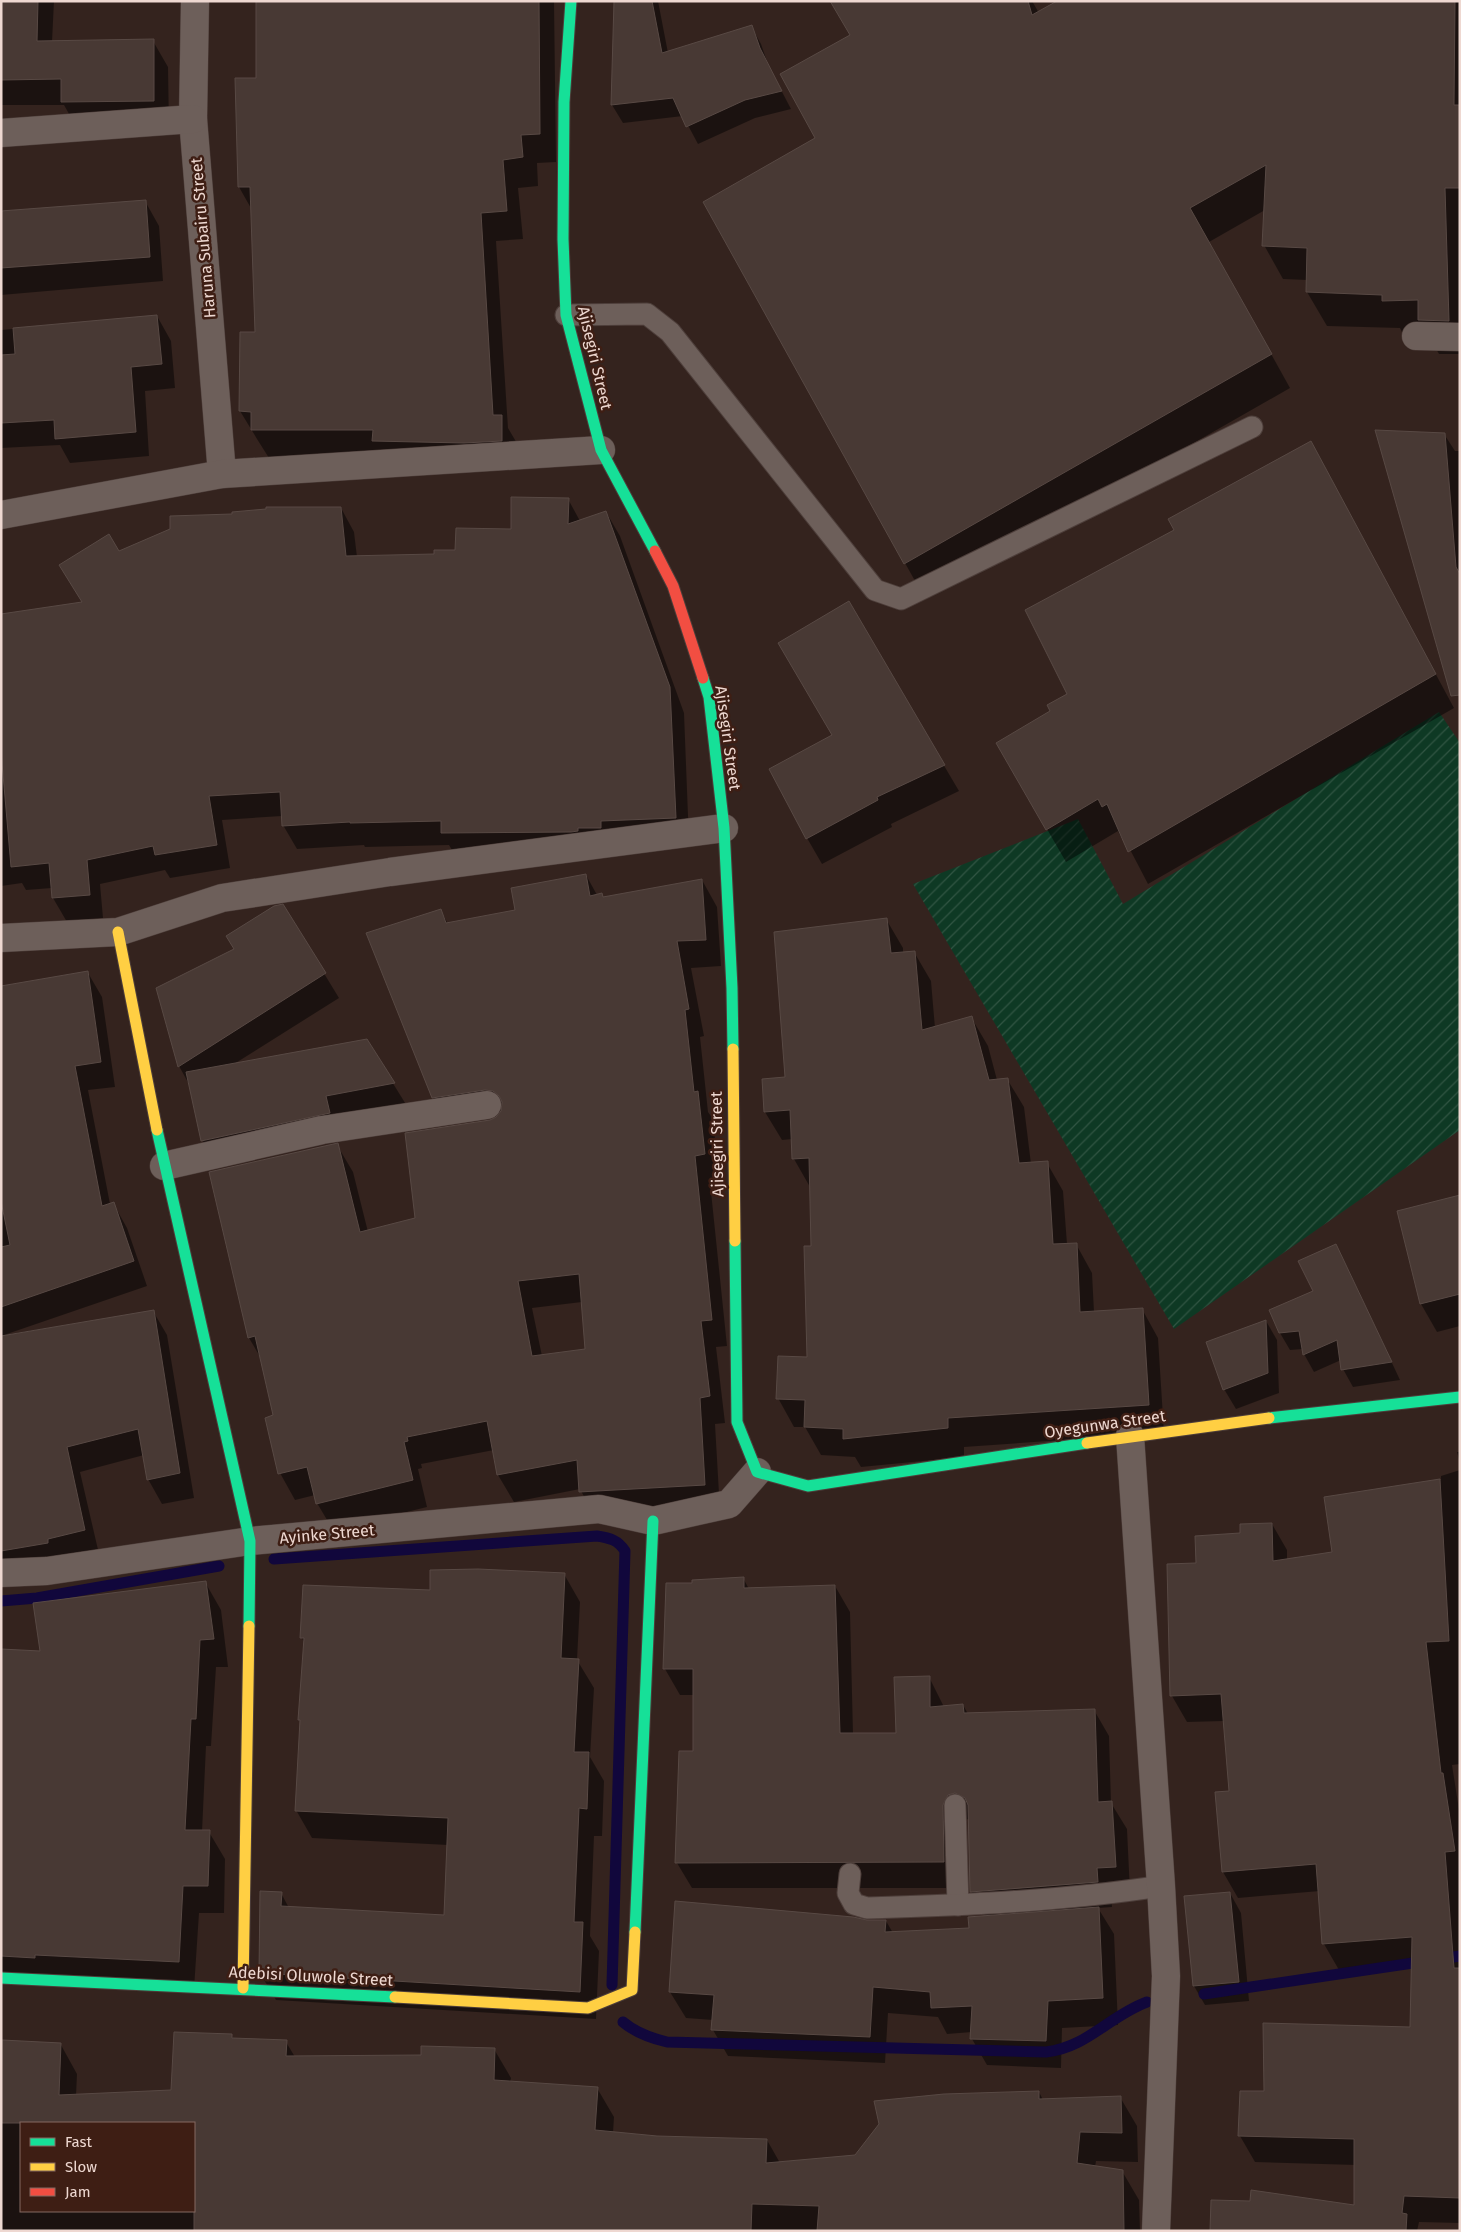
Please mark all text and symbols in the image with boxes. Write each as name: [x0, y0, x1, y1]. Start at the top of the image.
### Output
street label: Haruna Subairu Street: [186, 157, 219, 319]
street label: Ajisegiri Street: [574, 304, 616, 412]
street label: Ajisegiri Street: [711, 684, 745, 792]
street label: Ajisegiri Street: [707, 1091, 727, 1197]
street label: Oyegunwa Street: [1043, 1406, 1167, 1442]
street label: Ayinke Street: [279, 1520, 376, 1548]
street label: Adebisi Oluwole Street: [228, 1962, 394, 1990]
legend: [20, 2122, 195, 2212]
text: Fast: [65, 2133, 92, 2151]
text: Slow: [65, 2158, 97, 2176]
text: Jam: [65, 2183, 91, 2201]

